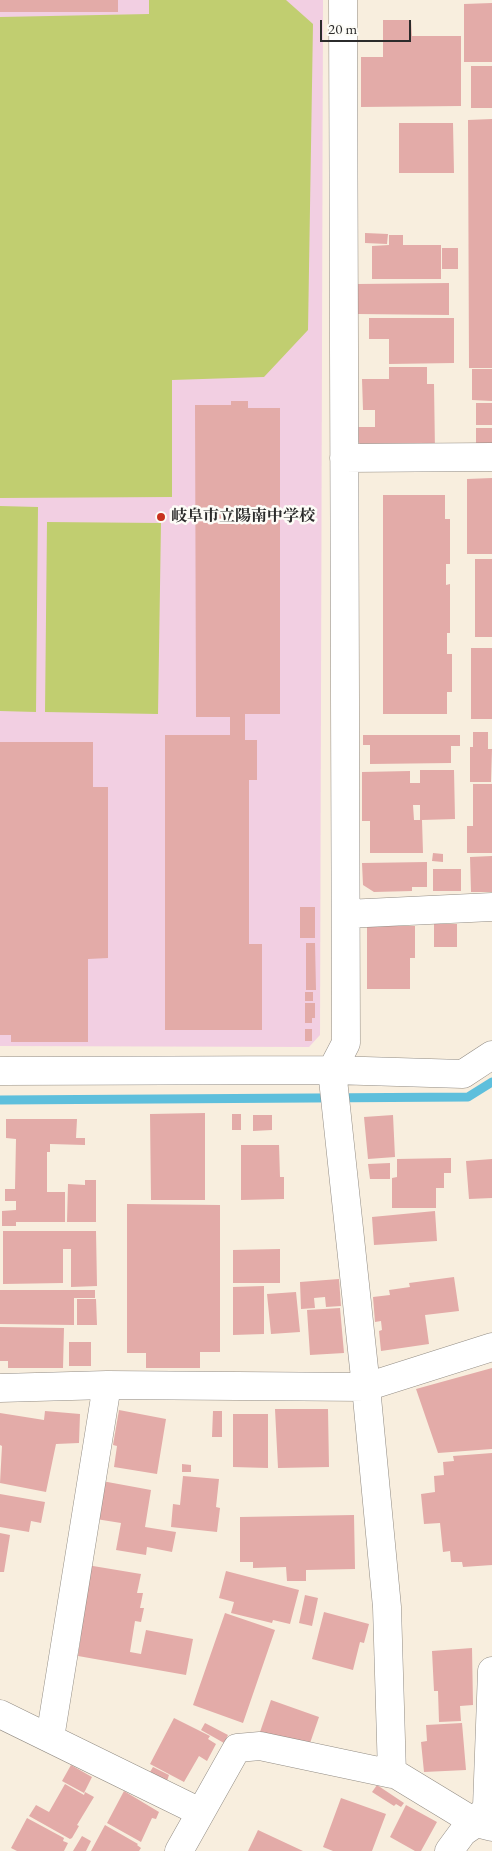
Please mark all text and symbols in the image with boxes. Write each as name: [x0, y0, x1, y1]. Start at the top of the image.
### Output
scale bar: [322, 10, 413, 42]
text: 20 m: [328, 19, 357, 38]
place label: 岐阜市立陽南中学校: [171, 507, 315, 527]
marker: 岐阜市立陽南中学校: [155, 511, 167, 523]

